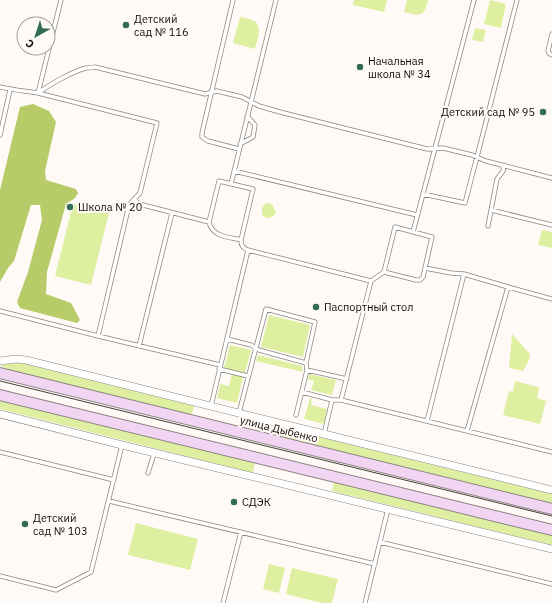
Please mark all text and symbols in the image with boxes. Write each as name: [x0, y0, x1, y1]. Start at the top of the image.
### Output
place label: Детский сад № 116: [134, 12, 189, 39]
north arrow: [16, 16, 56, 56]
marker: Детский сад № 116: [121, 20, 131, 30]
text: С: [23, 36, 37, 51]
place label: Начальная школа № 34: [368, 54, 431, 81]
marker: Начальная школа № 34: [355, 62, 365, 72]
place label: Детский сад № 95: [441, 105, 535, 119]
marker: Детский сад № 95: [538, 107, 548, 117]
place label: Школа № 20: [78, 200, 142, 214]
marker: Школа № 20: [65, 202, 75, 212]
place label: Паспортный стол: [324, 300, 413, 314]
marker: Паспортный стол: [311, 302, 321, 312]
street label: улица Дыбенко: [239, 413, 319, 445]
place label: СДЭК: [242, 495, 271, 509]
marker: СДЭК: [229, 497, 239, 507]
place label: Детский сад № 103: [33, 511, 88, 538]
marker: Детский сад № 103: [20, 519, 30, 529]

